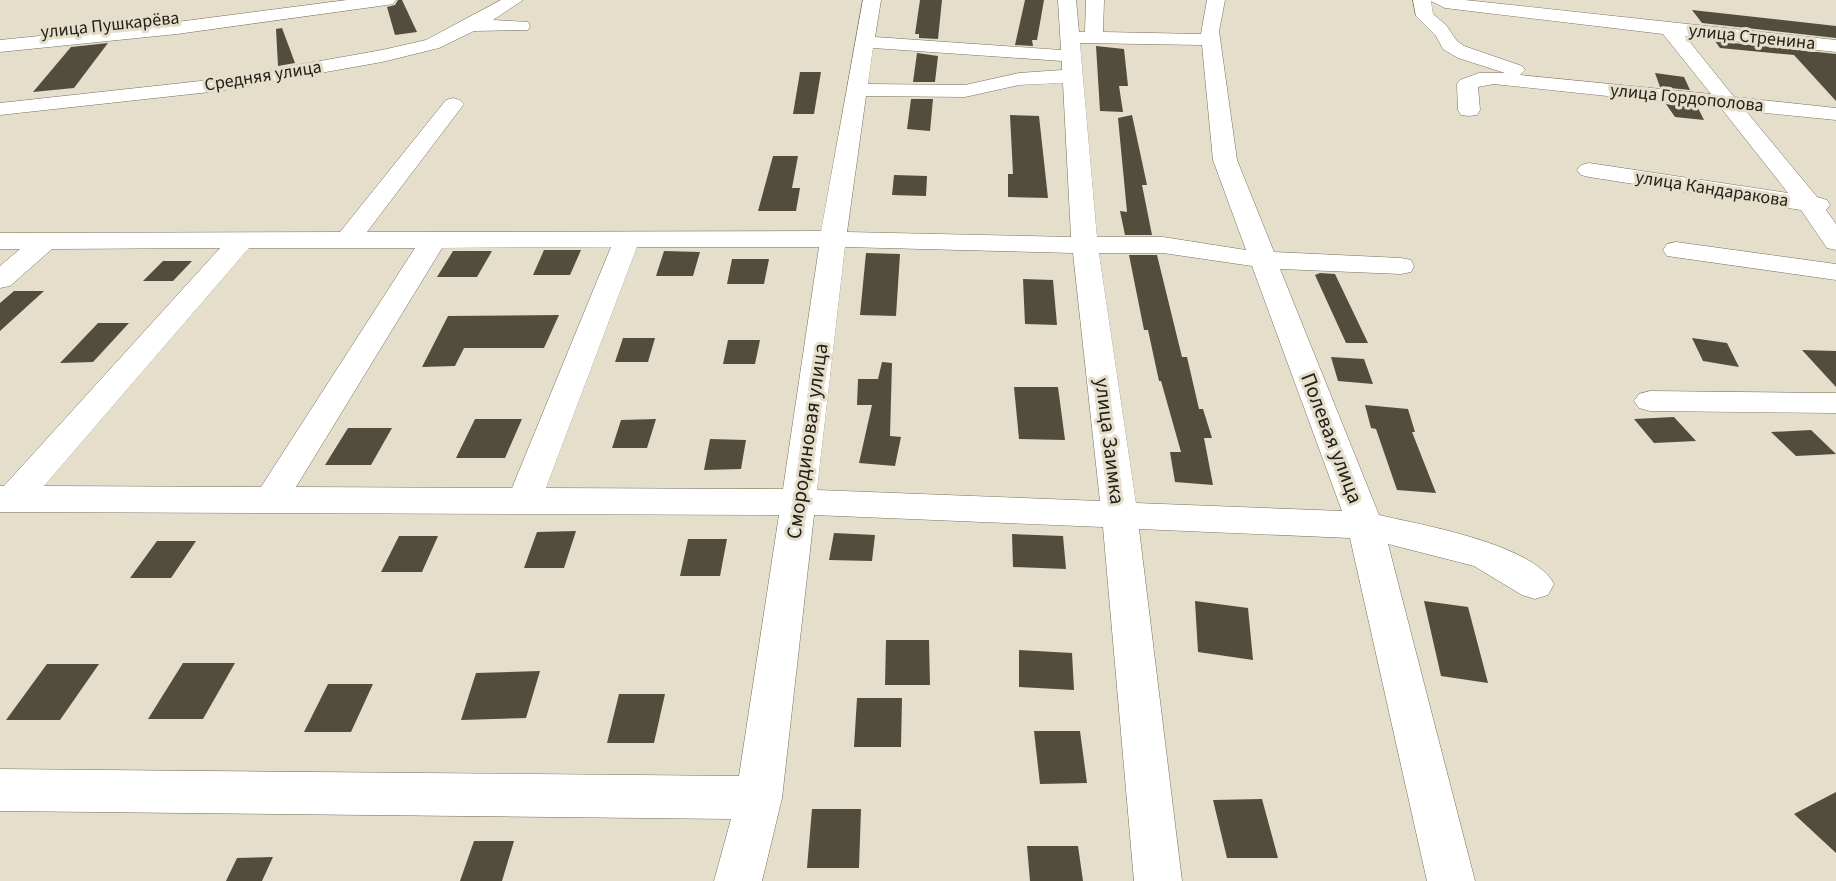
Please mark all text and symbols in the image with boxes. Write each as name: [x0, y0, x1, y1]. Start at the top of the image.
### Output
street label: улица Пушкарёва: [39, 5, 181, 45]
street label: улица Стренина: [1687, 18, 1817, 56]
street label: Средняя улица: [203, 54, 323, 98]
street label: улица Гордополова: [1609, 78, 1765, 118]
street label: улица Кандаракова: [1634, 165, 1790, 213]
street label: Смородиновая улица: [778, 341, 836, 541]
street label: Полевая улица: [1293, 368, 1371, 508]
street label: улица Заимка: [1087, 376, 1133, 506]

